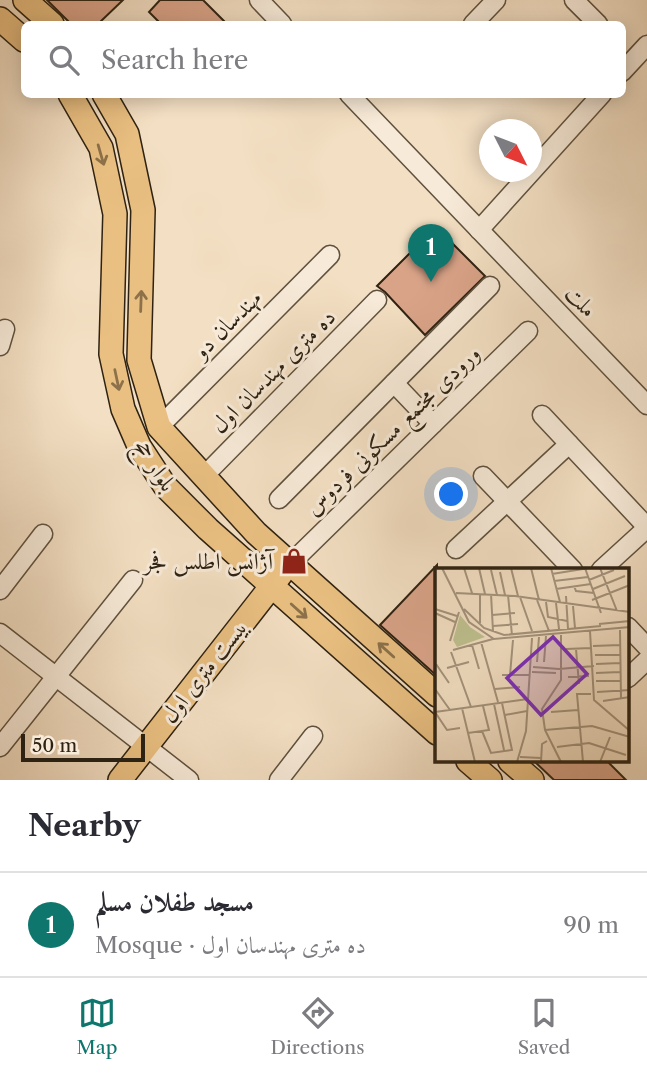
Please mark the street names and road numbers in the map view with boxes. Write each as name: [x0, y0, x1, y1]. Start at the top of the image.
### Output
street label: ملت: [559, 279, 603, 323]
street label: مهندسان دو: [185, 284, 268, 366]
street label: ده متری مهندسان اول: [205, 303, 342, 440]
street label: ورودی مجتمع مسکونی فردوس: [299, 339, 490, 526]
street label: بلوار حج: [122, 434, 183, 500]
street label: بیست متری اول: [155, 614, 253, 728]

